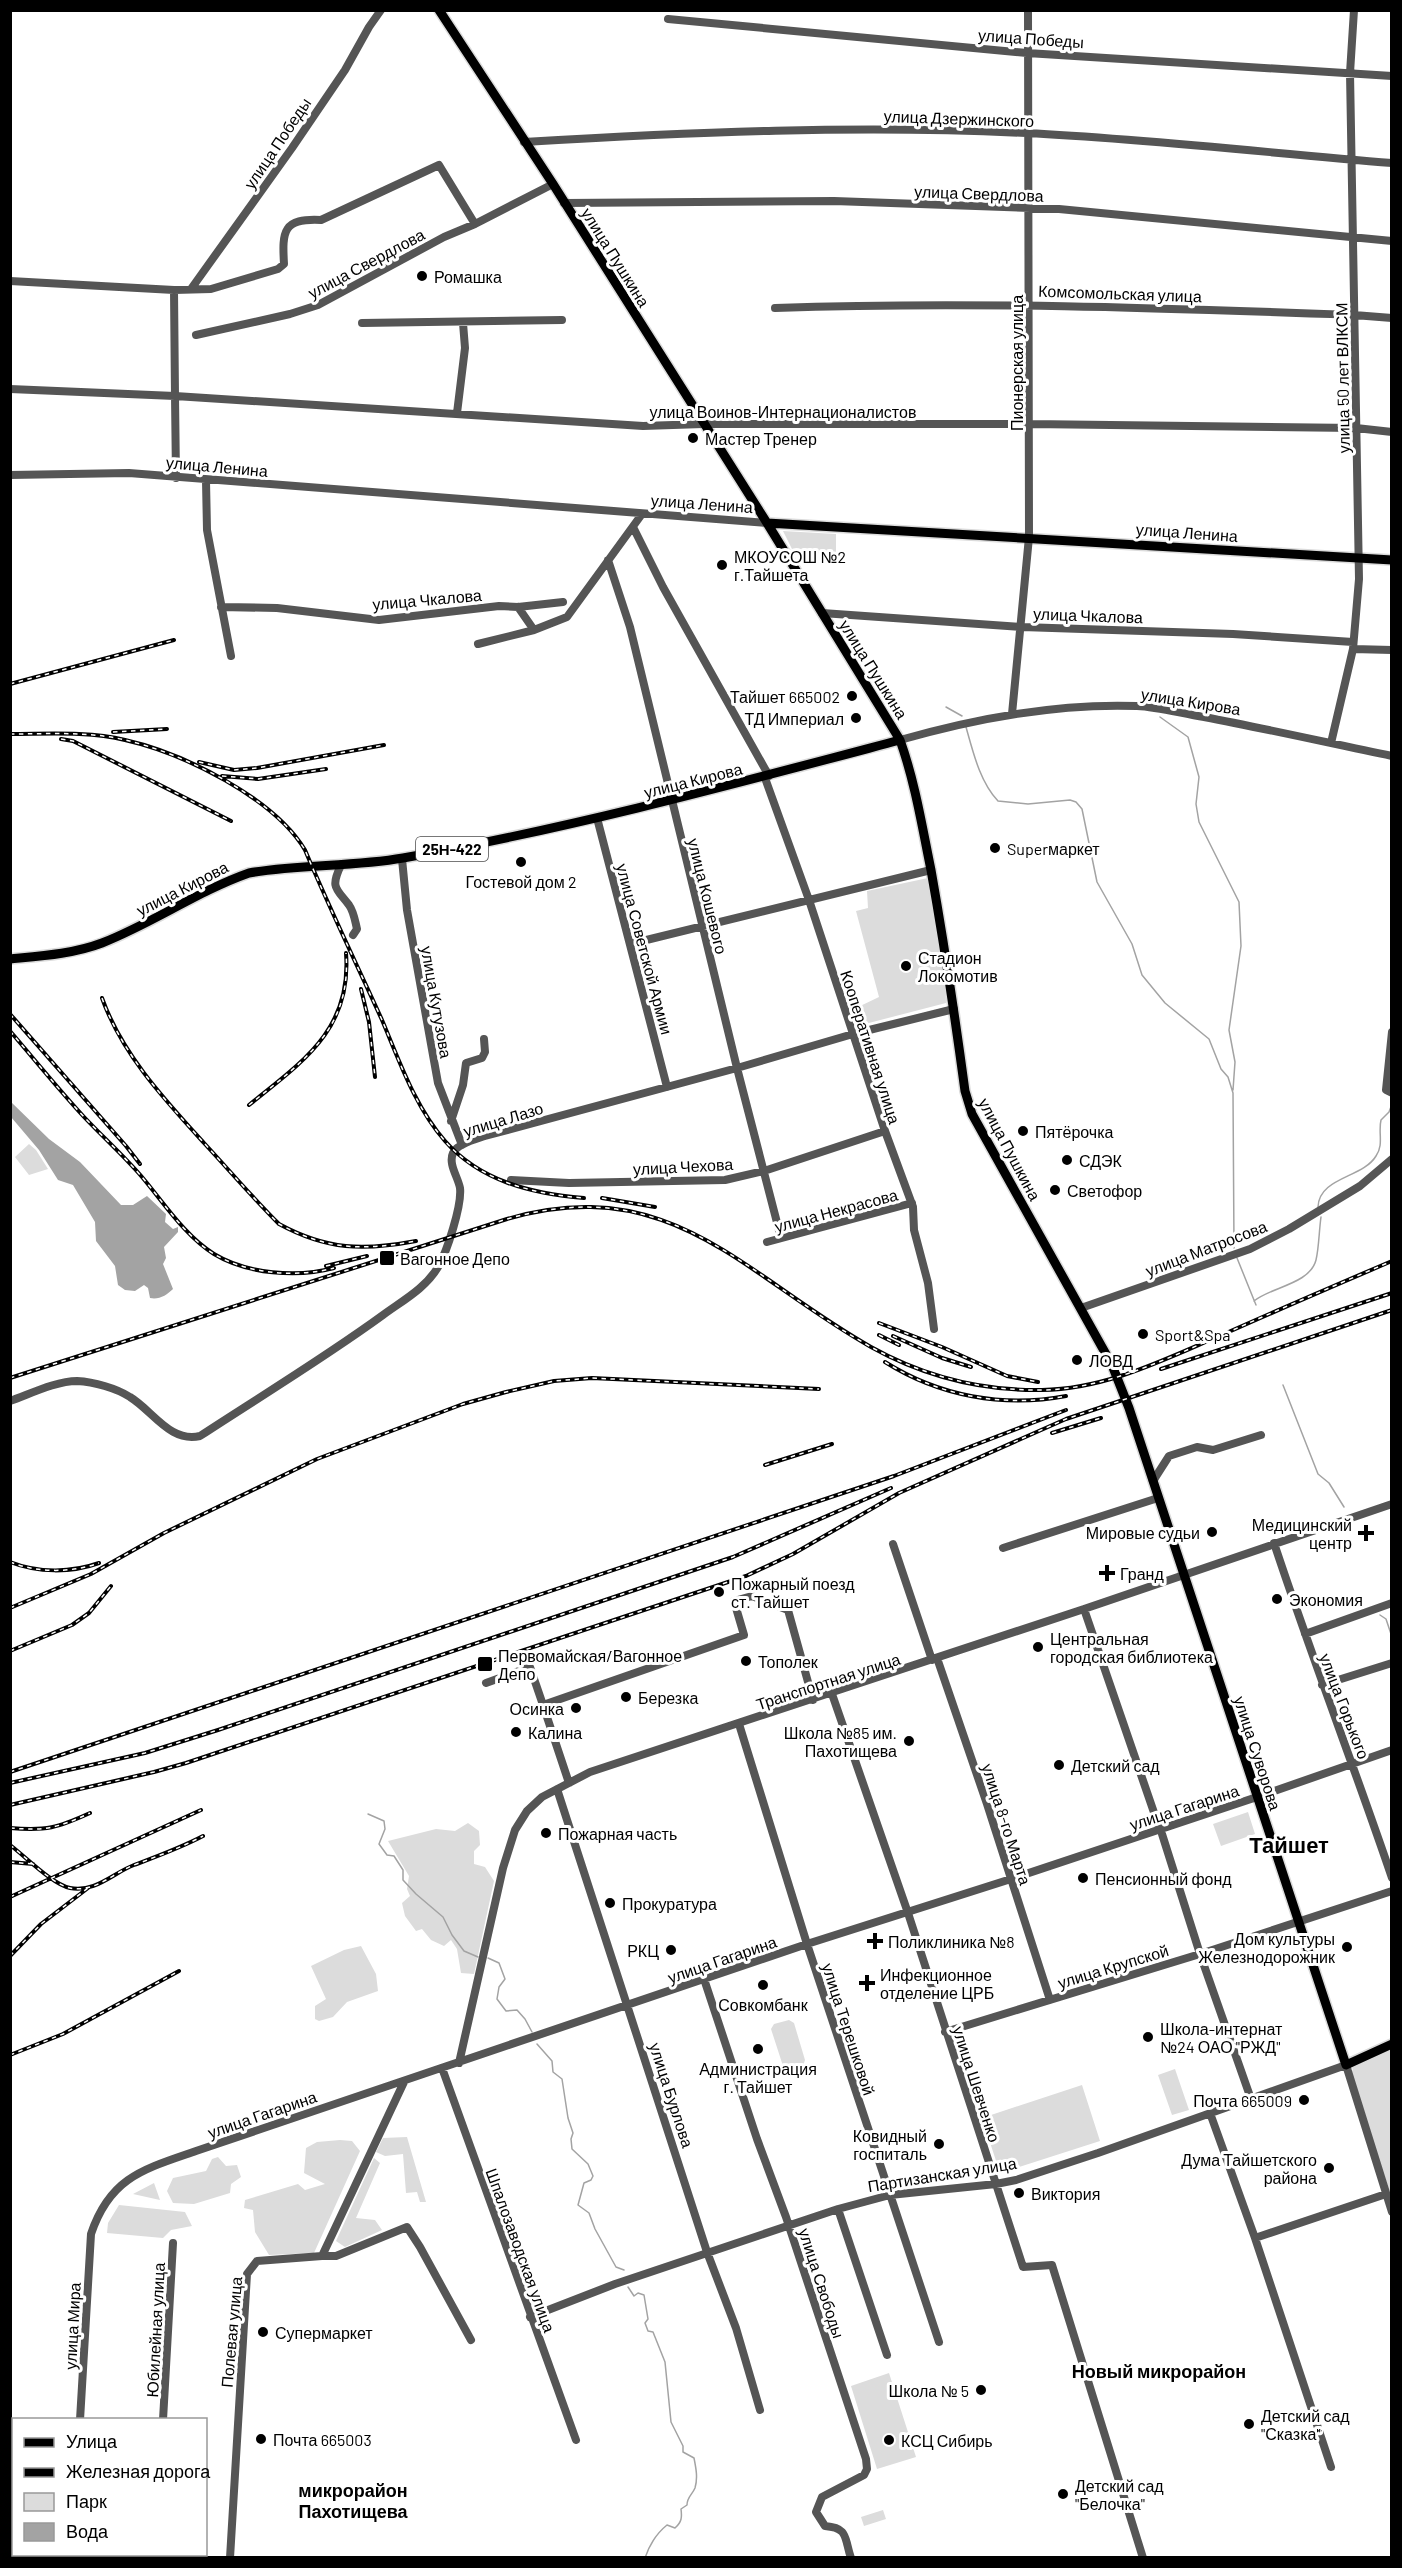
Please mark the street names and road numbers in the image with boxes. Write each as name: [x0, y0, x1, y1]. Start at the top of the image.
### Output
street label: улица Победы: [977, 25, 1085, 51]
street label: улица Победы: [240, 94, 314, 192]
street label: улица Дзержинского: [883, 106, 1035, 130]
street label: улица Свердлова: [914, 181, 1044, 205]
street label: улица Пушкина: [578, 204, 654, 310]
street label: улица Свердлова: [304, 224, 428, 302]
street label: Комсомольская улица: [1038, 281, 1202, 305]
street label: Пионерская улица: [1007, 295, 1026, 431]
street label: улица 50 лет ВЛКСМ: [1331, 302, 1353, 454]
street label: улица Воинов-Интернационалистов: [650, 402, 916, 421]
street label: улица Ленина: [165, 452, 269, 480]
street label: улица Ленина: [650, 490, 754, 516]
street label: улица Ленина: [1135, 519, 1239, 545]
street label: улица Чкалова: [372, 585, 483, 613]
street label: улица Чкалова: [1033, 604, 1143, 626]
street label: улица Пушкина: [836, 616, 912, 722]
street label: улица Кирова: [1140, 684, 1242, 718]
street label: улица Кирова: [642, 759, 744, 801]
street label: улица Кошевого: [684, 836, 732, 956]
road number: 25Н-422: [416, 837, 488, 861]
street label: улица Кирова: [133, 857, 231, 919]
street label: улица Советской Армии: [613, 861, 677, 1037]
street label: улица Кутузова: [418, 945, 456, 1060]
street label: Кооперативная улица: [837, 968, 905, 1126]
street label: улица Пушкина: [975, 1095, 1045, 1204]
street label: улица Лазо: [461, 1098, 545, 1140]
street label: улица Чехова: [632, 1154, 734, 1178]
street label: улица Некрасова: [772, 1184, 900, 1236]
street label: улица Матросова: [1143, 1216, 1270, 1280]
street label: Транспортная улица: [753, 1649, 903, 1713]
street label: улица Горького: [1316, 1651, 1374, 1761]
street label: улица Суворова: [1231, 1693, 1285, 1813]
street label: улица 8-го Марта: [978, 1761, 1036, 1887]
street label: улица Гагарина: [1127, 1780, 1241, 1834]
street label: улица Гагарина: [665, 1931, 779, 1987]
street label: улица Крупской: [1055, 1940, 1171, 1992]
street label: улица Терешковой: [819, 1961, 879, 2097]
street label: улица Шевченко: [949, 2024, 1005, 2144]
street label: улица Бурлова: [646, 2040, 698, 2150]
street label: улица Гагарина: [205, 2086, 319, 2142]
street label: Партизанская улица: [866, 2153, 1018, 2195]
street label: Шпалозаводская улица: [482, 2165, 560, 2335]
street label: улица Свободы: [795, 2226, 849, 2340]
street label: Юбилейная улица: [142, 2262, 168, 2398]
street label: Полевая улица: [217, 2276, 245, 2388]
street label: улица Мира: [60, 2282, 84, 2370]

